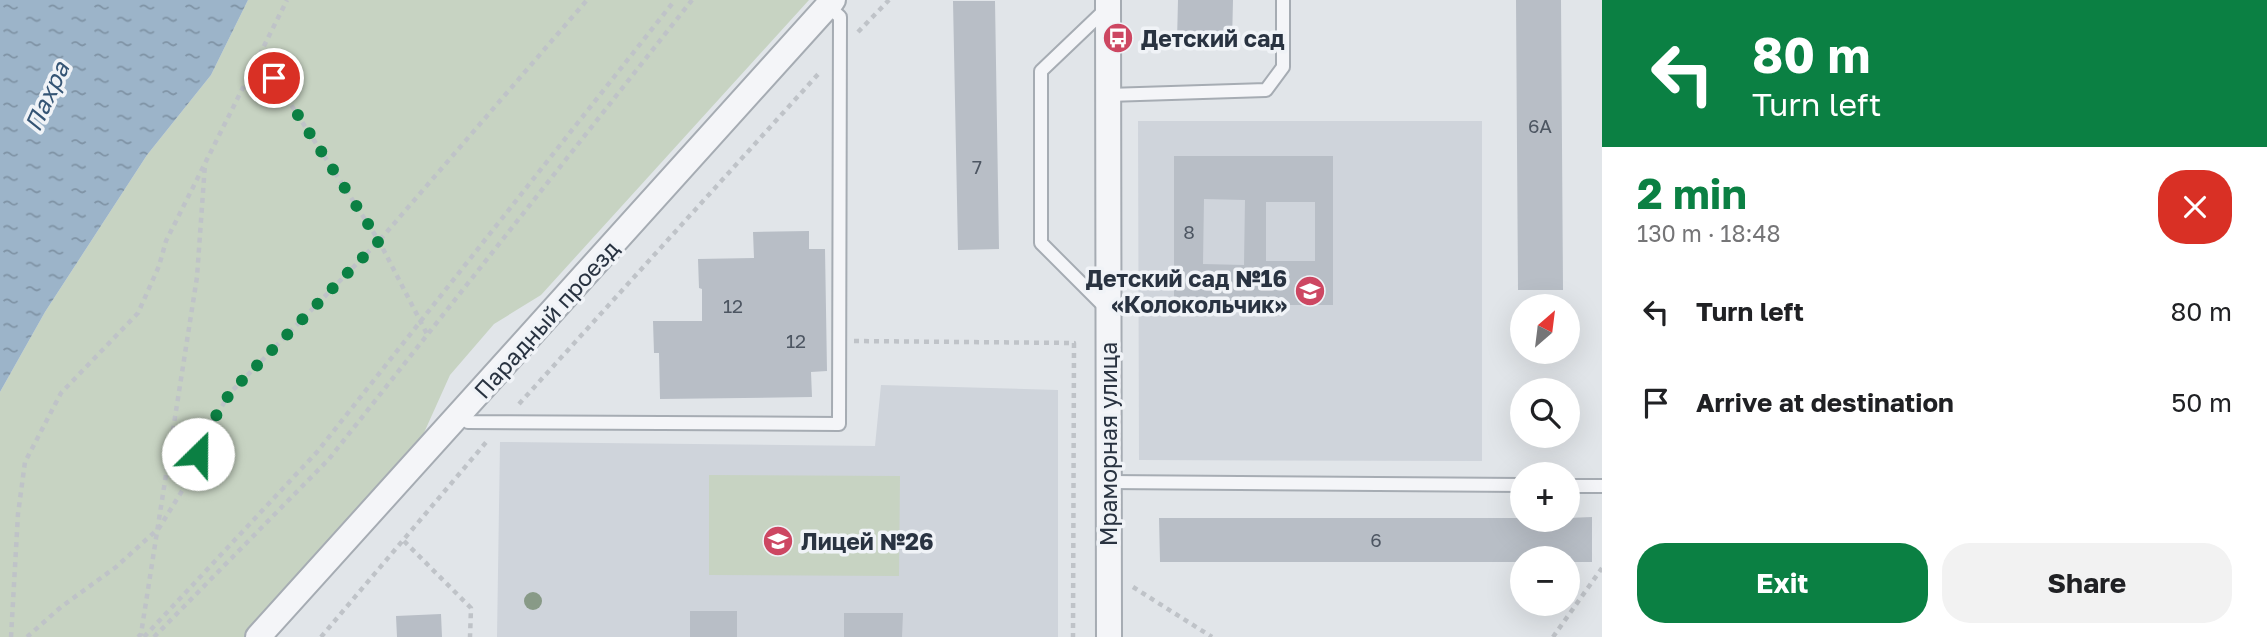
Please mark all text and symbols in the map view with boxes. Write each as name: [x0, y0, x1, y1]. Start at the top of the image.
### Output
bus stop icon: Детский сад: [1101, 21, 1135, 55]
place label: Детский сад: [1141, 24, 1285, 52]
text: 80 m: [1752, 25, 1870, 84]
icon: left: [1637, 28, 1728, 119]
pin: [244, 48, 304, 108]
water label: Пахра: [17, 55, 75, 135]
icon: arrive: [255, 59, 293, 97]
text: Turn left: [1752, 85, 1881, 123]
house number: 6А: [1528, 114, 1552, 137]
house number: 7: [972, 155, 982, 178]
text: 2 min: [1637, 168, 1747, 218]
button: close: [2158, 170, 2232, 244]
text: 130 m · 18:48: [1637, 219, 1781, 247]
house number: 8: [1183, 220, 1195, 243]
street label: Парадный проезд: [468, 234, 624, 404]
place label: Детский сад №16 «Колокольчик»: [1086, 264, 1287, 318]
school or university icon: Детский сад №16 «Колокольчик»: [1293, 274, 1327, 308]
icon: left: [1637, 293, 1675, 331]
house number: 12: [723, 294, 743, 317]
north arrow: [1510, 294, 1580, 364]
map controls: [1510, 294, 1580, 616]
text: Turn left: [1696, 296, 1804, 327]
text: 80 m: [2171, 296, 2232, 327]
house number: 12: [786, 329, 806, 352]
street label: Мраморная улица: [1094, 342, 1122, 546]
button: search: [1510, 378, 1580, 448]
icon: arrive: [1637, 384, 1675, 422]
text: Arrive at destination: [1696, 387, 1954, 418]
text: 50 m: [2171, 387, 2232, 418]
position arrow: [161, 417, 235, 491]
button: +: [1510, 462, 1580, 532]
school or university icon: Лицей №26: [761, 524, 795, 558]
place label: Лицей №26: [801, 527, 934, 555]
house number: 6: [1370, 528, 1382, 551]
button: Exit: [1637, 543, 1928, 623]
button: Share: [1942, 543, 2232, 623]
button: −: [1510, 546, 1580, 616]

